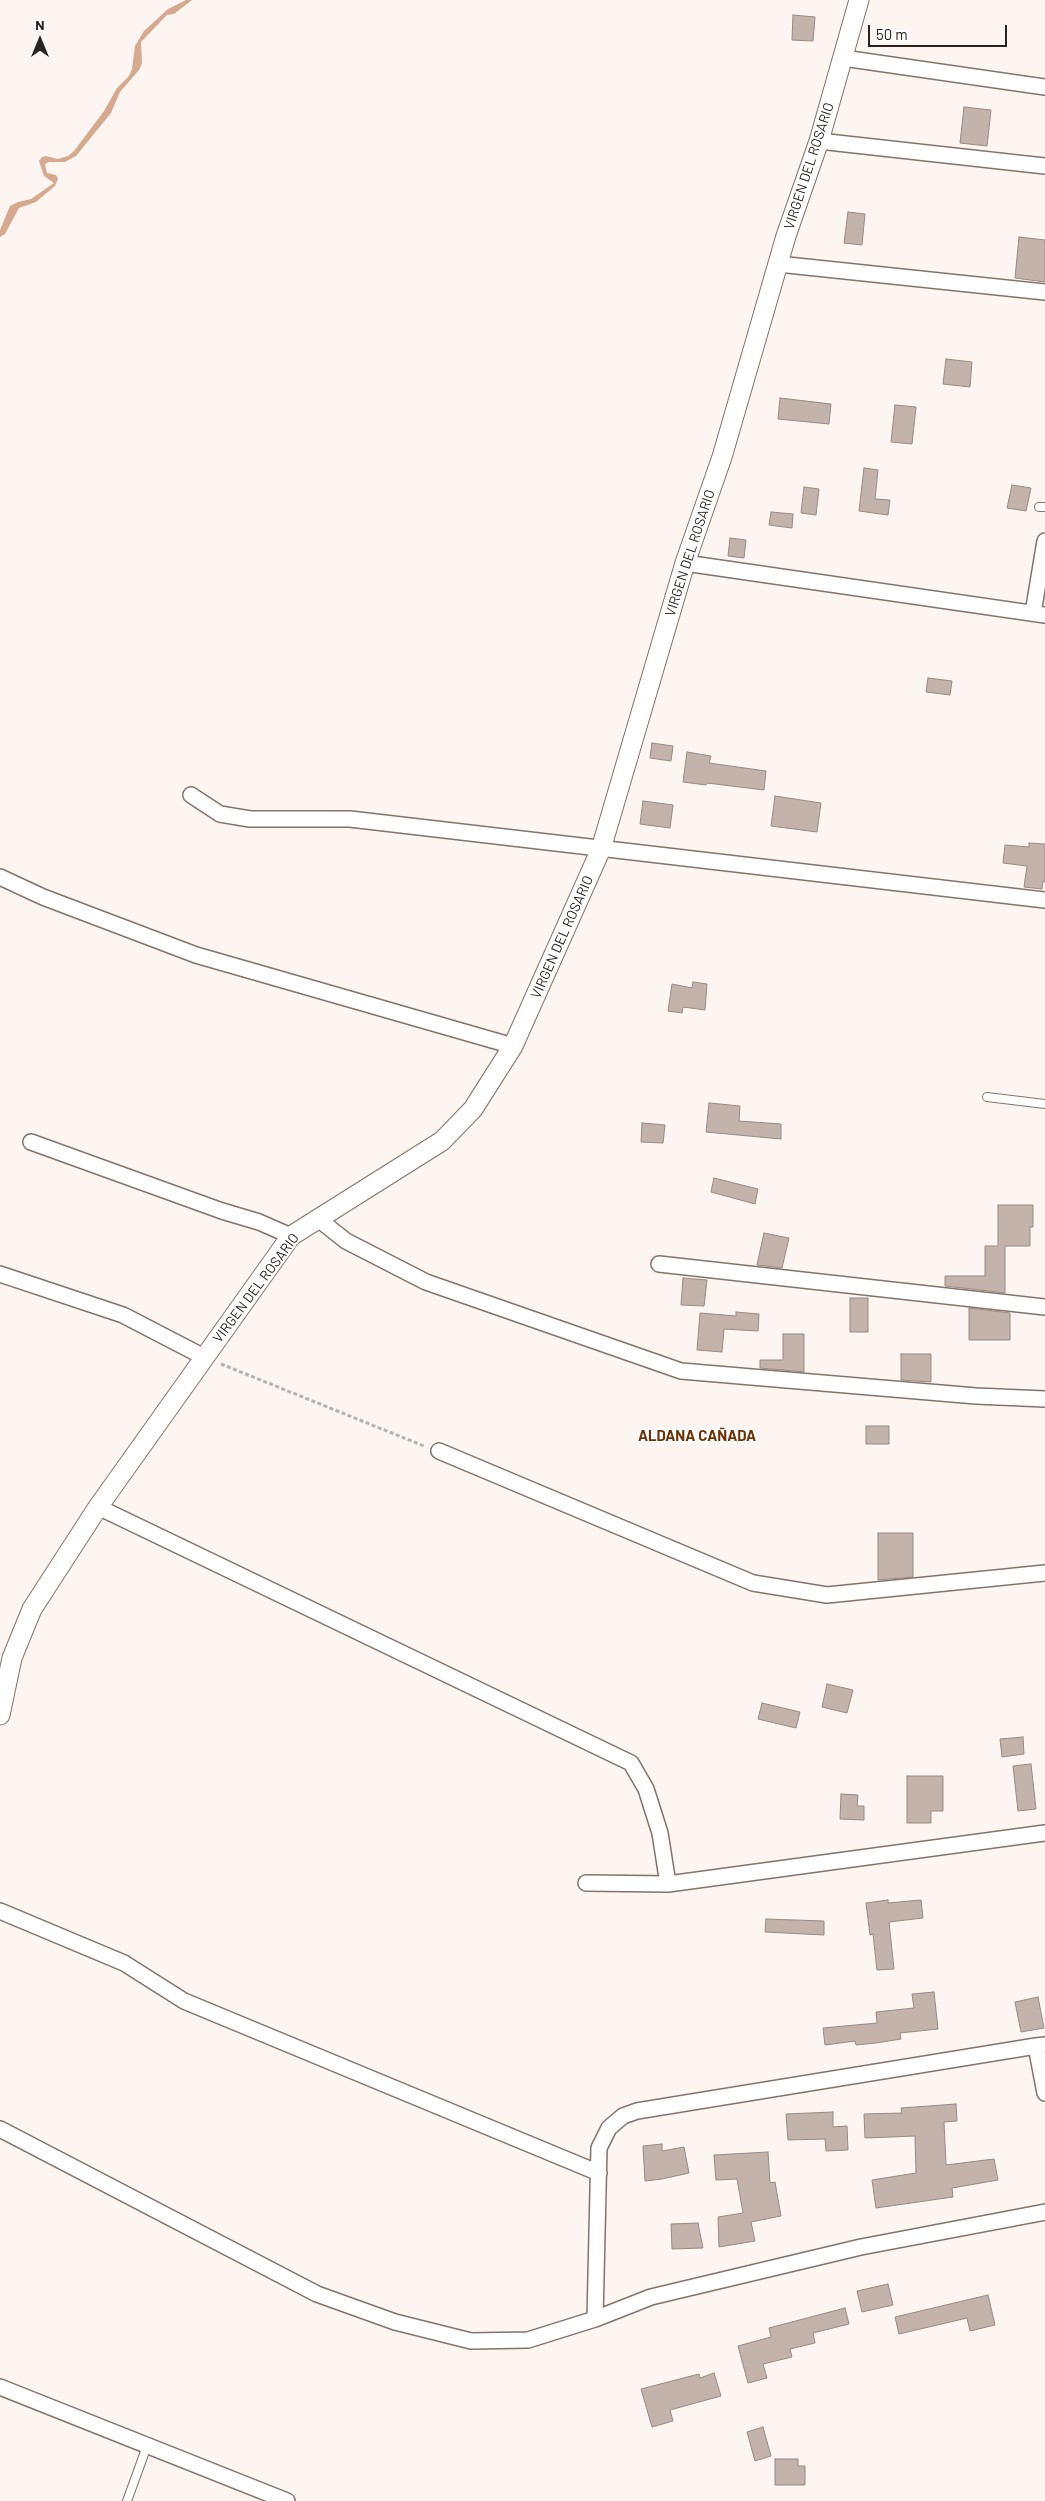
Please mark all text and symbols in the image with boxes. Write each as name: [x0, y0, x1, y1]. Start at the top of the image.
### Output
north arrow: [15, 15, 65, 65]
scale bar: [870, 15, 1009, 47]
text: N: [35, 16, 45, 33]
text: 50 m: [876, 25, 908, 43]
street label: VIRGEN DEL ROSARIO: [781, 100, 837, 232]
street label: VIRGEN DEL ROSARIO: [662, 487, 718, 619]
street label: VIRGEN DEL ROSARIO: [527, 873, 597, 1001]
street label: VIRGEN DEL ROSARIO: [209, 1230, 303, 1346]
district label: ALDANA CAÑADA: [638, 1427, 756, 1445]

